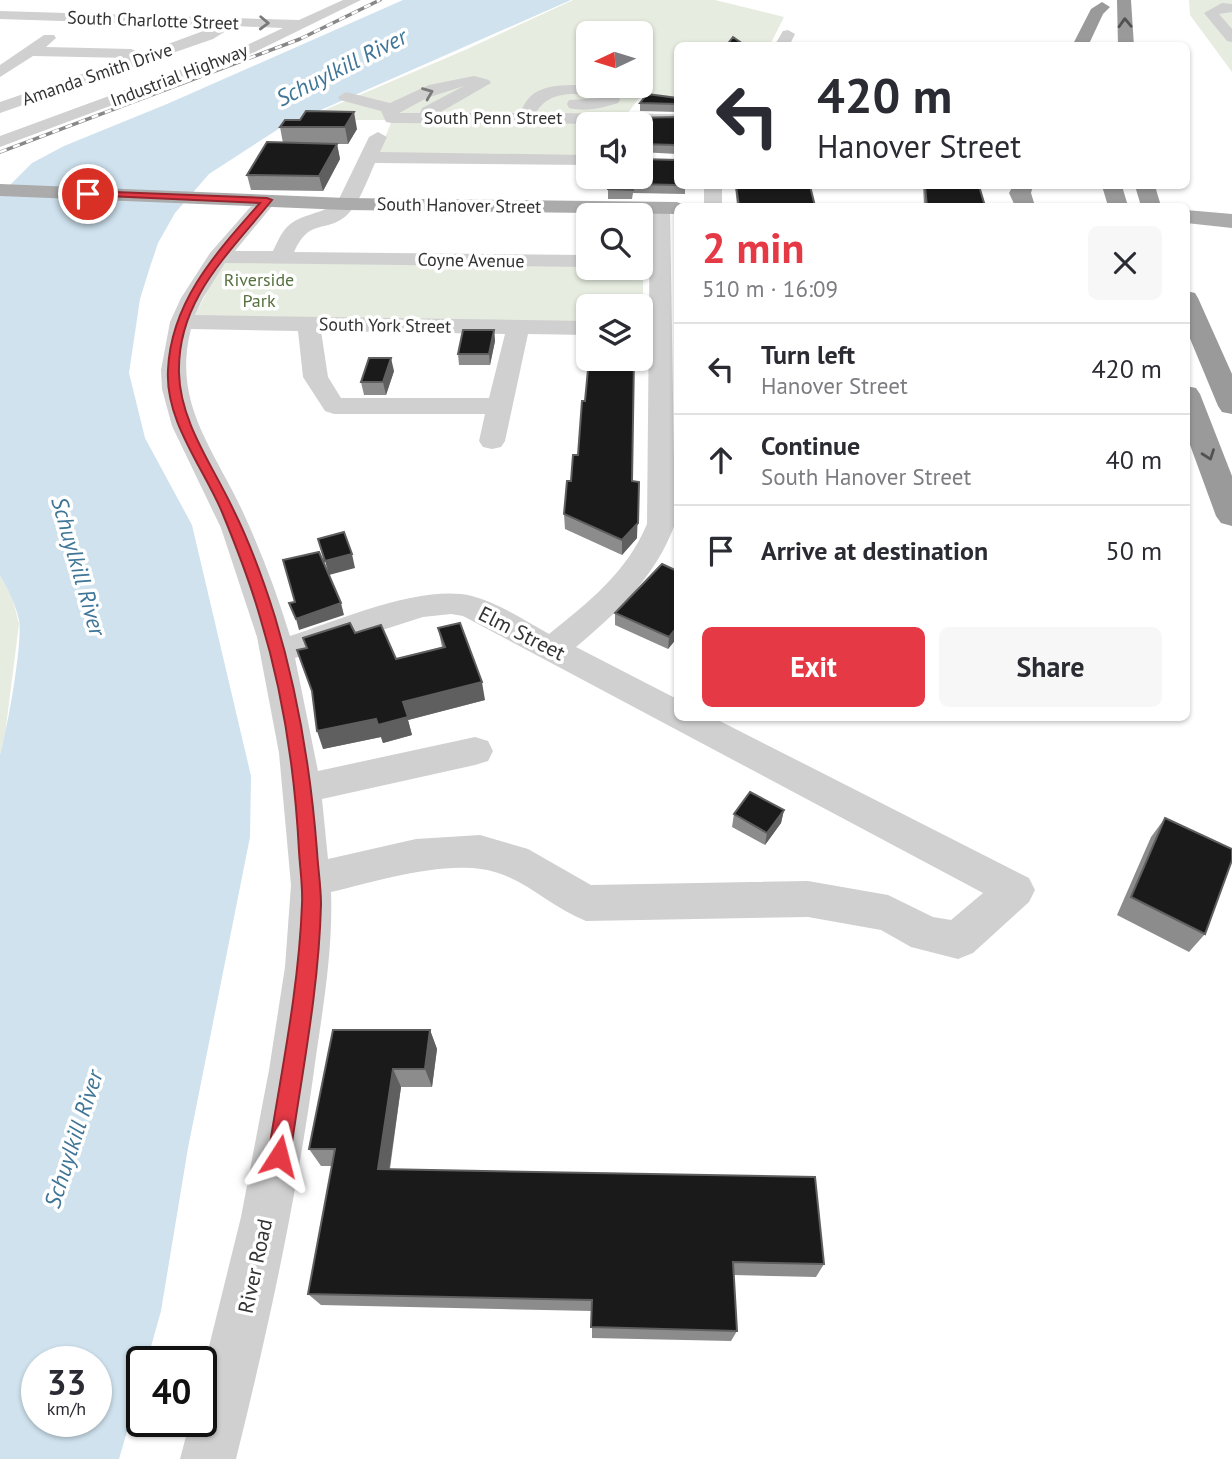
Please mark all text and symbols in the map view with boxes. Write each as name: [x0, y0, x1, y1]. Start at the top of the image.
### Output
street label: South Charlotte Street: [67, 6, 239, 34]
one-way arrow: [259, 15, 270, 31]
one-way arrow: [1118, 17, 1133, 28]
water label: Schuylkill River: [271, 21, 413, 112]
north arrow: [576, 21, 653, 98]
map controls: [576, 21, 653, 371]
street label: Amanda Smith Drive: [19, 37, 175, 111]
street label: Industrial Highway: [107, 38, 251, 112]
text: 420 m: [817, 63, 952, 127]
icon: left: [702, 70, 793, 161]
one-way arrow: [421, 88, 433, 102]
street label: South Penn Street: [424, 106, 562, 129]
button: sound: [576, 112, 653, 189]
text: Hanover Street: [817, 125, 1021, 167]
pin: [58, 164, 118, 224]
icon: arrive: [69, 175, 107, 213]
street label: South Hanover Street: [377, 192, 541, 218]
button: search: [576, 203, 653, 280]
text: 2 min: [702, 220, 804, 275]
button: close: [1088, 226, 1162, 300]
street label: Coyne Avenue: [417, 248, 525, 272]
park label: Riverside Park: [224, 268, 294, 312]
text: 510 m · 16:09: [702, 274, 838, 303]
button: layers: [576, 294, 653, 371]
street label: South York Street: [319, 312, 451, 338]
text: Turn left: [761, 338, 855, 371]
icon: left: [702, 350, 740, 388]
text: 420 m: [1091, 352, 1162, 385]
text: Hanover Street: [761, 371, 908, 400]
text: Continue: [761, 429, 860, 462]
icon: ahead: [702, 441, 740, 479]
text: 40 m: [1106, 443, 1162, 476]
one-way arrow: [1201, 448, 1215, 460]
text: South Hanover Street: [761, 462, 971, 491]
water label: Schuylkill River: [45, 493, 113, 640]
icon: arrive: [702, 532, 740, 570]
text: Arrive at destination: [761, 534, 988, 567]
text: 50 m: [1106, 534, 1162, 567]
street label: Elm Street: [474, 600, 570, 666]
button: Exit: [702, 627, 925, 707]
button: Share: [939, 627, 1162, 707]
water label: Schuylkill River: [37, 1065, 109, 1212]
position arrow: [242, 1119, 316, 1193]
street label: River Road: [232, 1216, 278, 1316]
speed limit sign: 40: [126, 1346, 217, 1437]
text: 33: [47, 1359, 86, 1405]
text: km/h: [47, 1397, 86, 1420]

